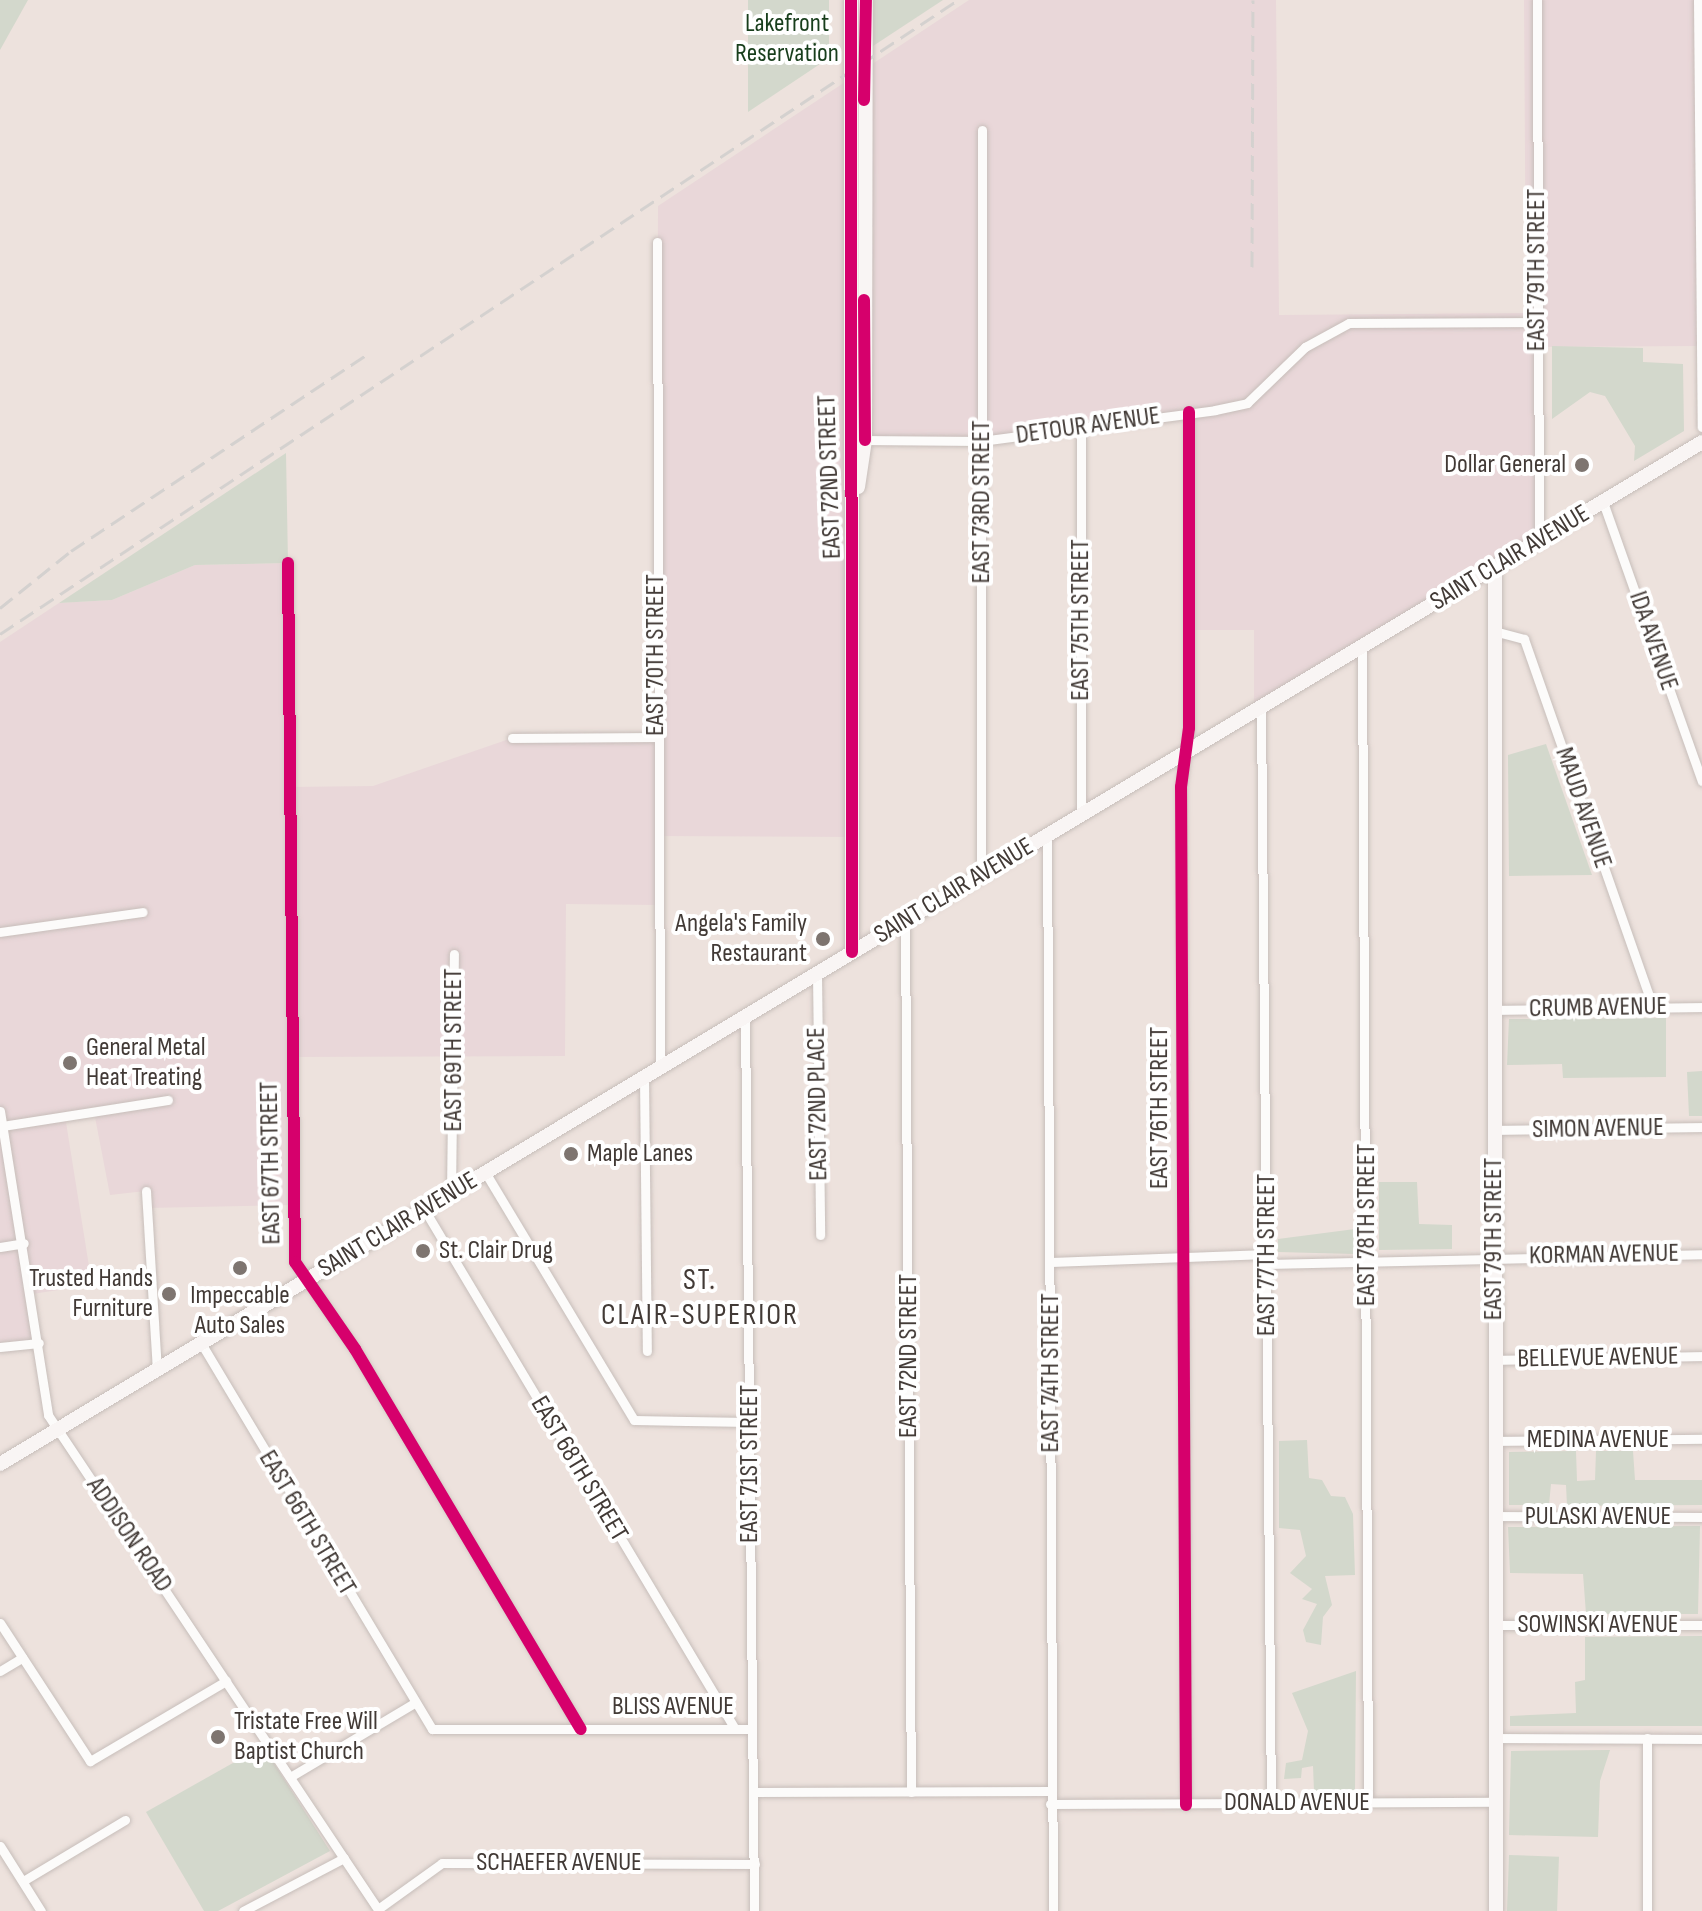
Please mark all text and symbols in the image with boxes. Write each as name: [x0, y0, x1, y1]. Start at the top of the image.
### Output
park label: Lakefront Reservation: [735, 8, 839, 70]
street label: EAST 79TH STREET: [1521, 189, 1553, 351]
street label: EAST 72ND STREET: [812, 394, 848, 560]
street label: DETOUR AVENUE: [1014, 400, 1162, 452]
street label: EAST 73RD STREET: [966, 420, 998, 584]
place label: Dollar General: [1444, 449, 1566, 481]
marker: Dollar General: [1573, 456, 1591, 474]
street label: SAINT CLAIR AVENUE: [1425, 498, 1595, 618]
street label: EAST 75TH STREET: [1065, 539, 1097, 701]
street label: EAST 70TH STREET: [640, 574, 672, 736]
street label: IDA AVENUE: [1622, 587, 1684, 695]
street label: MAUD AVENUE: [1548, 743, 1618, 873]
street label: SAINT CLAIR AVENUE: [869, 831, 1039, 951]
place label: Angela's Family Restaurant: [675, 908, 807, 970]
marker: Angela's Family Restaurant: [814, 930, 832, 948]
street label: EAST 69TH STREET: [438, 968, 470, 1132]
street label: CRUMB AVENUE: [1529, 991, 1667, 1025]
street label: EAST 72ND PLACE: [801, 1027, 835, 1181]
street label: EAST 76TH STREET: [1144, 1027, 1176, 1189]
place label: General Metal Heat Treating: [86, 1032, 206, 1094]
marker: General Metal Heat Treating: [61, 1054, 79, 1072]
street label: EAST 67TH STREET: [254, 1081, 288, 1245]
street label: SIMON AVENUE: [1532, 1112, 1664, 1146]
place label: Maple Lanes: [587, 1138, 693, 1170]
street label: EAST 78TH STREET: [1351, 1144, 1383, 1306]
marker: Maple Lanes: [562, 1145, 580, 1163]
street label: EAST 79TH STREET: [1478, 1158, 1510, 1320]
street label: SAINT CLAIR AVENUE: [313, 1165, 483, 1285]
street label: EAST 77TH STREET: [1251, 1174, 1283, 1336]
place label: St. Clair Drug: [439, 1235, 553, 1267]
street label: KORMAN AVENUE: [1529, 1238, 1679, 1272]
marker: St. Clair Drug: [414, 1242, 432, 1260]
marker: Impeccable Auto Sales: [231, 1259, 249, 1277]
district label: ST. CLAIR-SUPERIOR: [601, 1262, 799, 1332]
place label: Trusted Hands Furniture: [29, 1263, 153, 1324]
street label: EAST 72ND STREET: [893, 1274, 925, 1438]
place label: Impeccable Auto Sales: [190, 1280, 290, 1342]
marker: Trusted Hands Furniture: [160, 1285, 178, 1303]
street label: EAST 74TH STREET: [1035, 1293, 1067, 1453]
street label: BELLEVUE AVENUE: [1517, 1341, 1679, 1375]
street label: EAST 71ST STREET: [734, 1385, 766, 1543]
street label: EAST 68TH STREET: [524, 1391, 634, 1547]
street label: MEDINA AVENUE: [1527, 1424, 1669, 1456]
street label: EAST 66TH STREET: [252, 1445, 362, 1601]
street label: ADDISON ROAD: [79, 1472, 179, 1598]
street label: PULASKI AVENUE: [1525, 1501, 1671, 1533]
street label: SOWINSKI AVENUE: [1518, 1609, 1678, 1641]
street label: BLISS AVENUE: [612, 1691, 734, 1723]
place label: Tristate Free Will Baptist Church: [234, 1706, 378, 1768]
marker: Tristate Free Will Baptist Church: [209, 1728, 227, 1746]
street label: DONALD AVENUE: [1224, 1787, 1370, 1819]
street label: SCHAEFER AVENUE: [476, 1847, 642, 1879]

